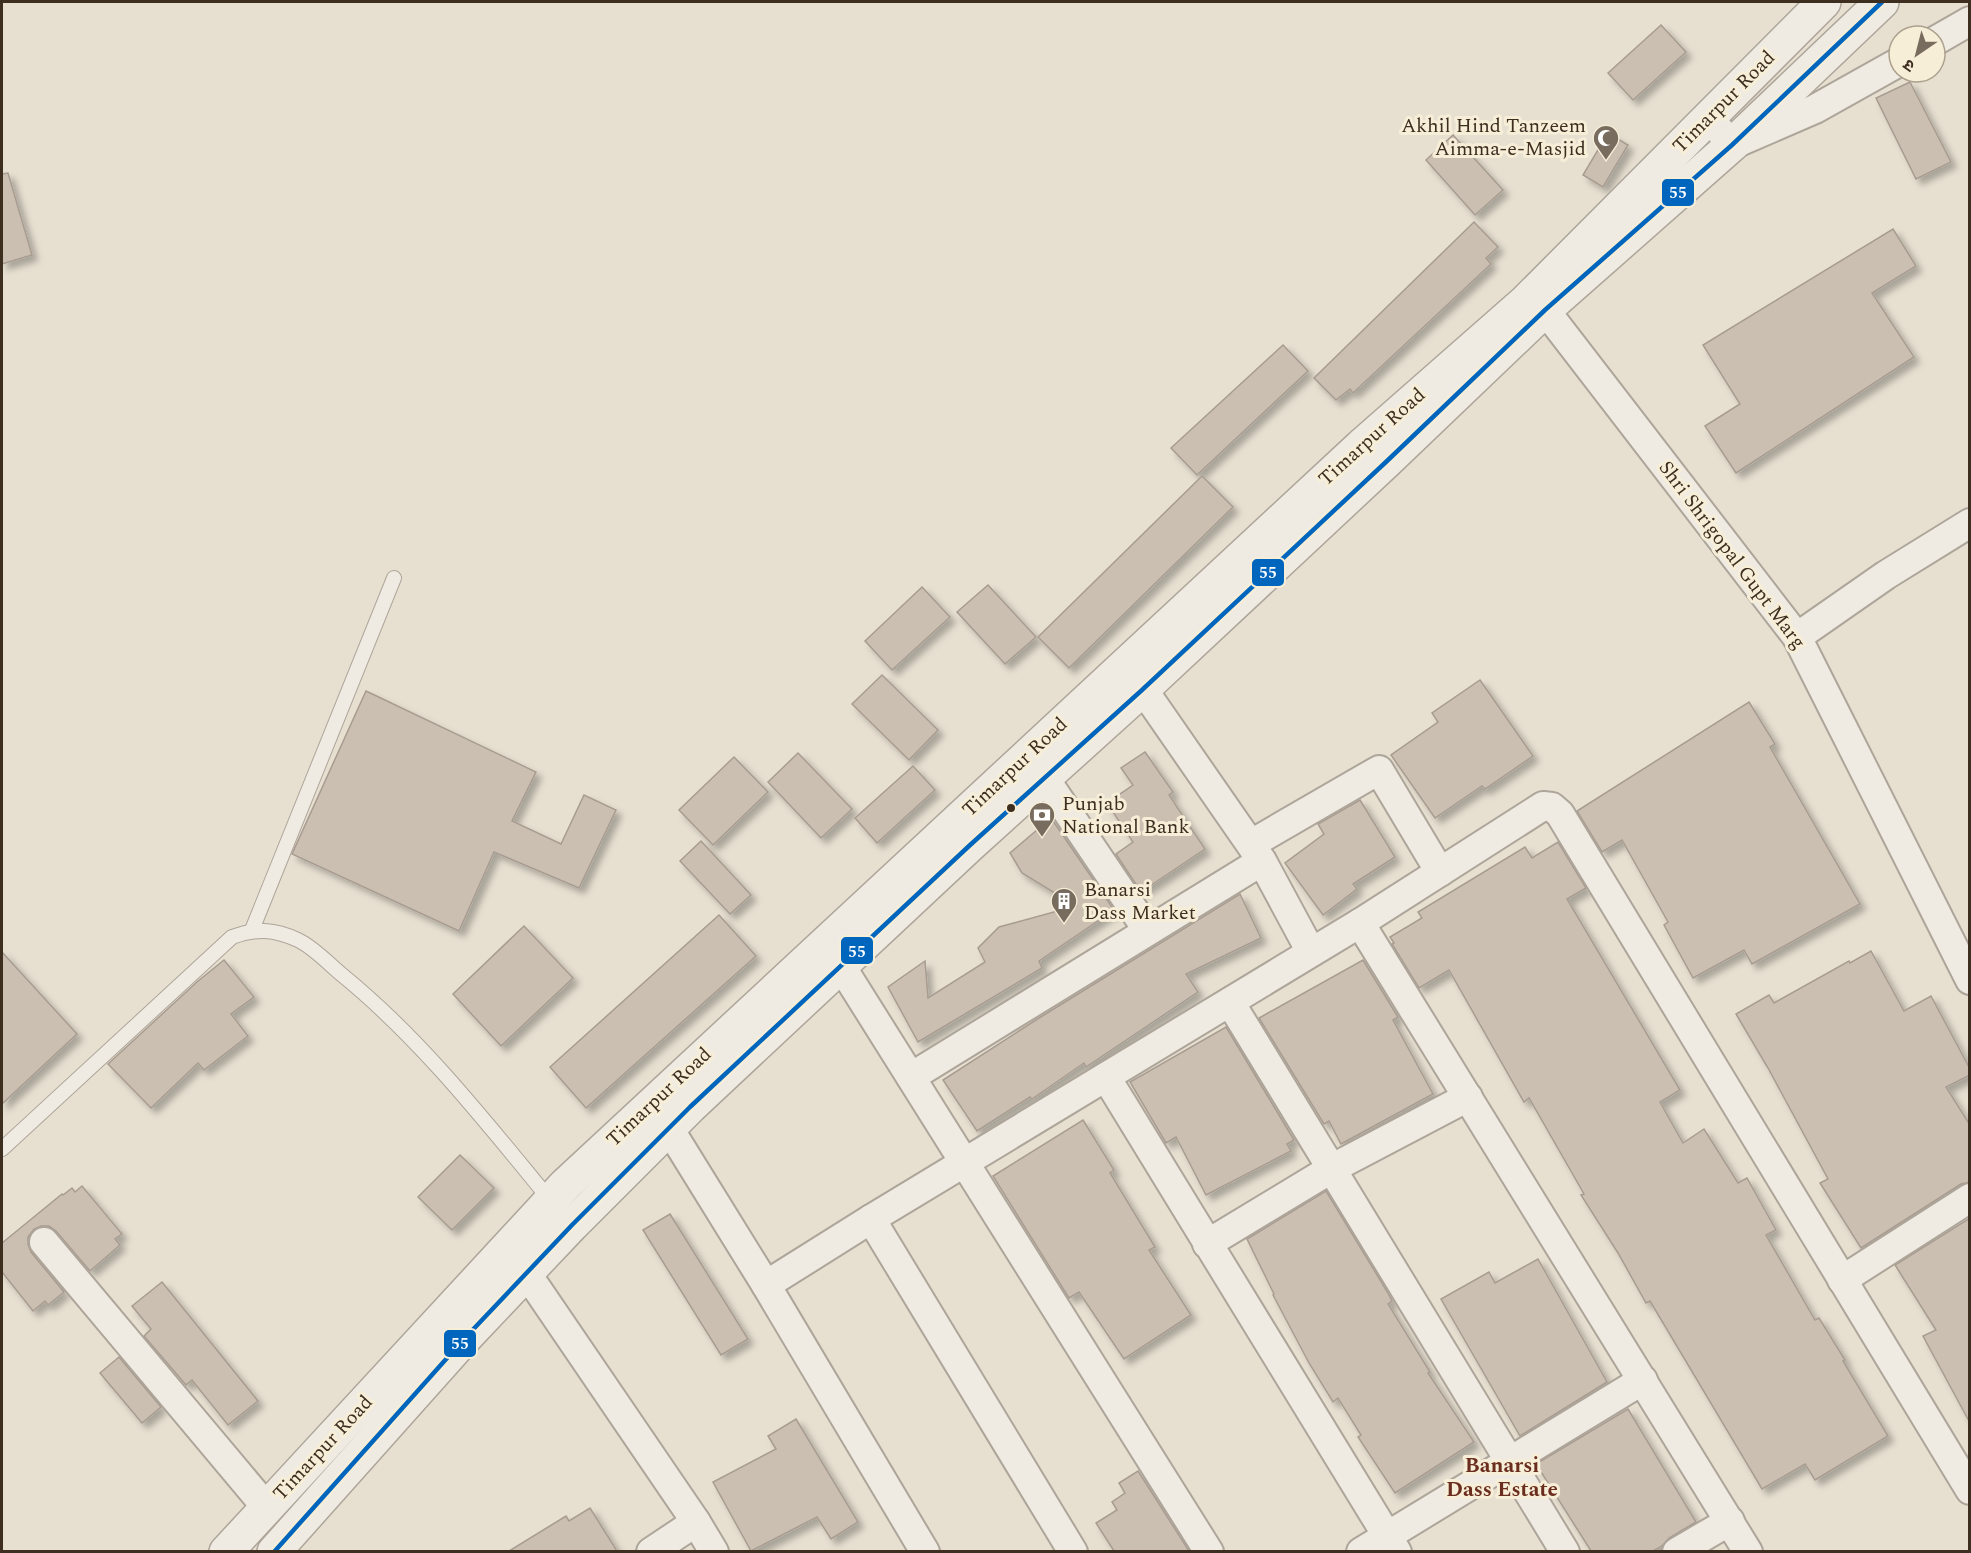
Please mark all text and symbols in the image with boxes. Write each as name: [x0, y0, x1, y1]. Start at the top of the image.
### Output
north arrow: [1887, 24, 1947, 84]
street label: Timarpur Road: [1666, 44, 1782, 160]
text: उ: [1898, 53, 1920, 78]
place label: Akhil Hind Tanzeem Aimma-e-Masjid: [1401, 111, 1586, 164]
mosque icon: Akhil Hind Tanzeem Aimma-e-Masjid: [1591, 123, 1621, 161]
line badge: 55: [1661, 178, 1695, 207]
text: 55: [1669, 181, 1687, 205]
street label: Timarpur Road: [1312, 381, 1432, 493]
street label: Shri Shrigopal Gupt Marg: [1651, 454, 1813, 656]
line badge: 55: [1251, 558, 1285, 587]
text: 55: [1259, 561, 1277, 585]
street label: Timarpur Road: [955, 710, 1075, 824]
place label: Punjab National Bank: [1062, 789, 1190, 842]
bank icon: Punjab National Bank: [1027, 800, 1057, 838]
unlabelled marker: [1005, 802, 1017, 814]
place label: Banarsi Dass Market: [1084, 875, 1196, 928]
building icon: Banarsi Dass Market: [1049, 886, 1079, 924]
line badge: 55: [840, 936, 874, 965]
text: 55: [848, 940, 866, 964]
street label: Timarpur Road: [599, 1040, 719, 1154]
line badge: 55: [443, 1329, 477, 1358]
text: 55: [451, 1332, 469, 1356]
street label: Timarpur Road: [266, 1388, 380, 1508]
district label: Banarsi Dass Estate: [1446, 1450, 1558, 1506]

